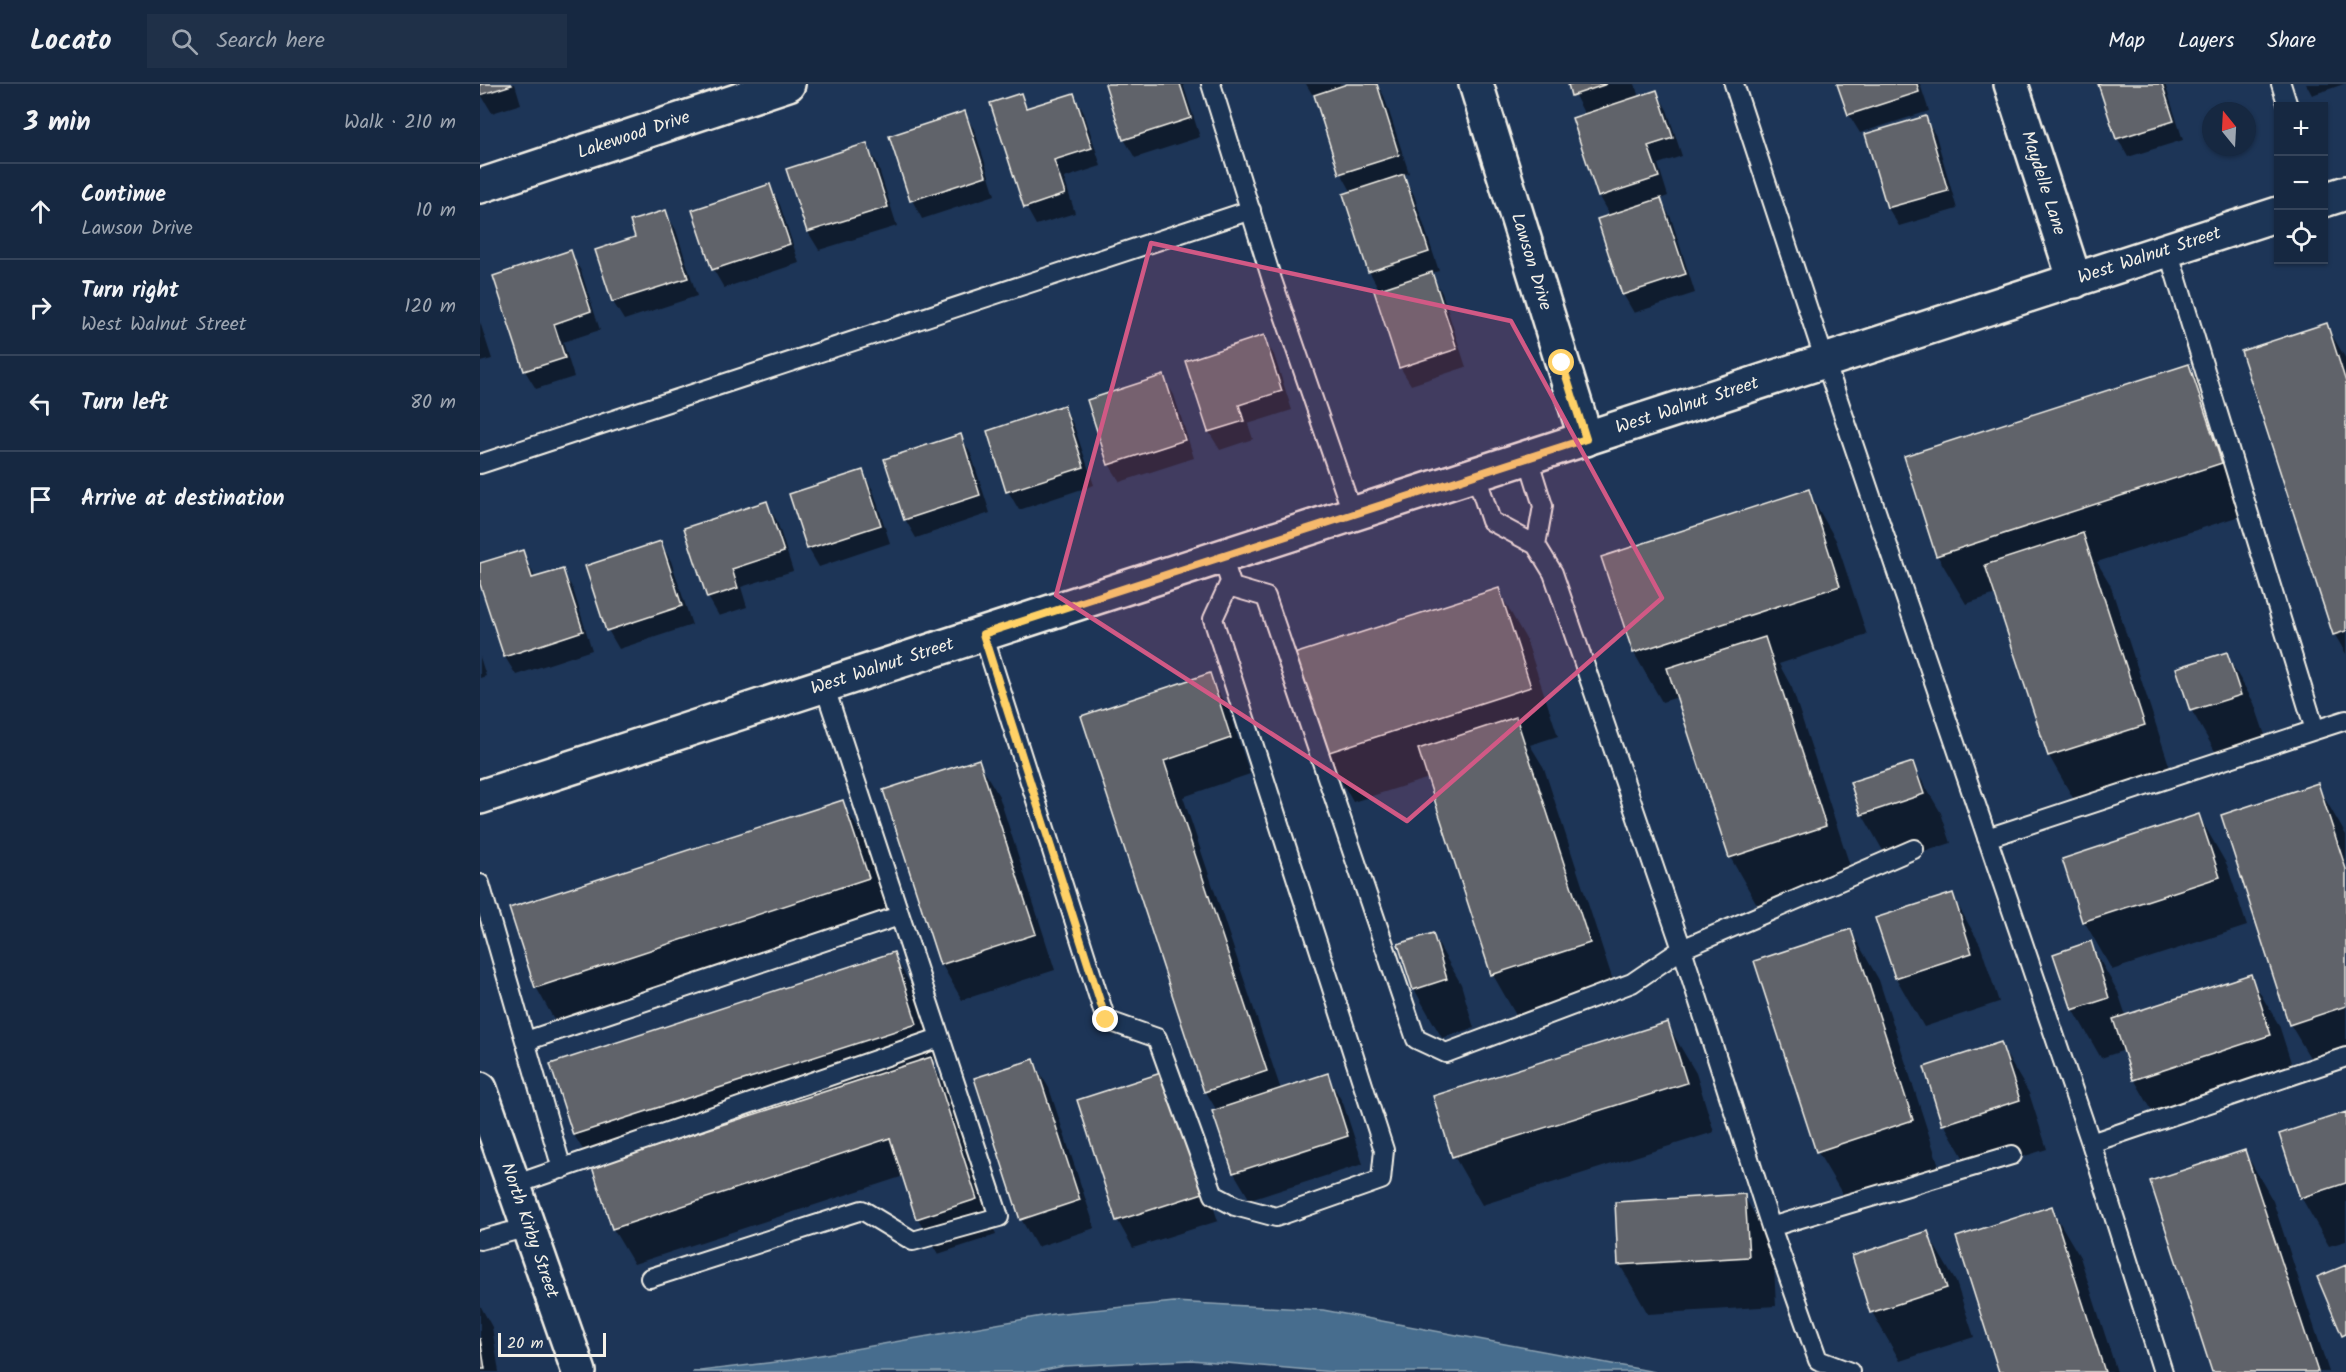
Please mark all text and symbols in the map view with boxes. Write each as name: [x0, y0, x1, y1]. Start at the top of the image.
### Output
search box: [147, 14, 567, 68]
text: Locato: [30, 19, 111, 64]
text: Search here: [216, 24, 325, 59]
icon: search: [168, 25, 201, 58]
text: Map: [2108, 25, 2145, 58]
text: Layers: [2178, 25, 2234, 58]
text: Share: [2267, 25, 2316, 58]
text: 3 min: [24, 102, 91, 144]
north arrow: [2202, 102, 2256, 156]
map controls: [2274, 102, 2328, 264]
button: +: [2274, 102, 2328, 156]
street label: Lakewood Drive: [574, 103, 694, 167]
text: Walk · 210 m: [344, 107, 456, 139]
street label: Maydelle Lane: [2013, 127, 2074, 239]
button: −: [2274, 156, 2328, 210]
text: Continue: [81, 178, 166, 213]
icon: ahead: [24, 195, 57, 228]
text: 10 m: [416, 195, 456, 227]
street label: Lawson Drive: [1502, 209, 1560, 314]
button: locate: [2274, 210, 2328, 264]
text: Lawson Drive: [81, 213, 193, 245]
street label: West Walnut Street: [2074, 219, 2226, 292]
text: Turn right: [81, 274, 179, 309]
icon: right: [24, 291, 57, 324]
text: 120 m: [404, 291, 456, 323]
text: West Walnut Street: [81, 309, 247, 341]
route start: [1548, 349, 1574, 375]
street label: West Walnut Street: [1612, 368, 1764, 442]
text: Turn left: [81, 386, 168, 421]
icon: left: [24, 387, 57, 420]
text: 80 m: [410, 387, 456, 419]
text: Arrive at destination: [81, 482, 284, 517]
icon: arrive: [24, 483, 57, 516]
street label: West Walnut Street: [807, 629, 959, 703]
route end: [1092, 1006, 1118, 1032]
street label: North Kirby Street: [492, 1159, 567, 1303]
scale bar: [498, 1330, 606, 1358]
text: 20 m: [507, 1331, 543, 1356]

